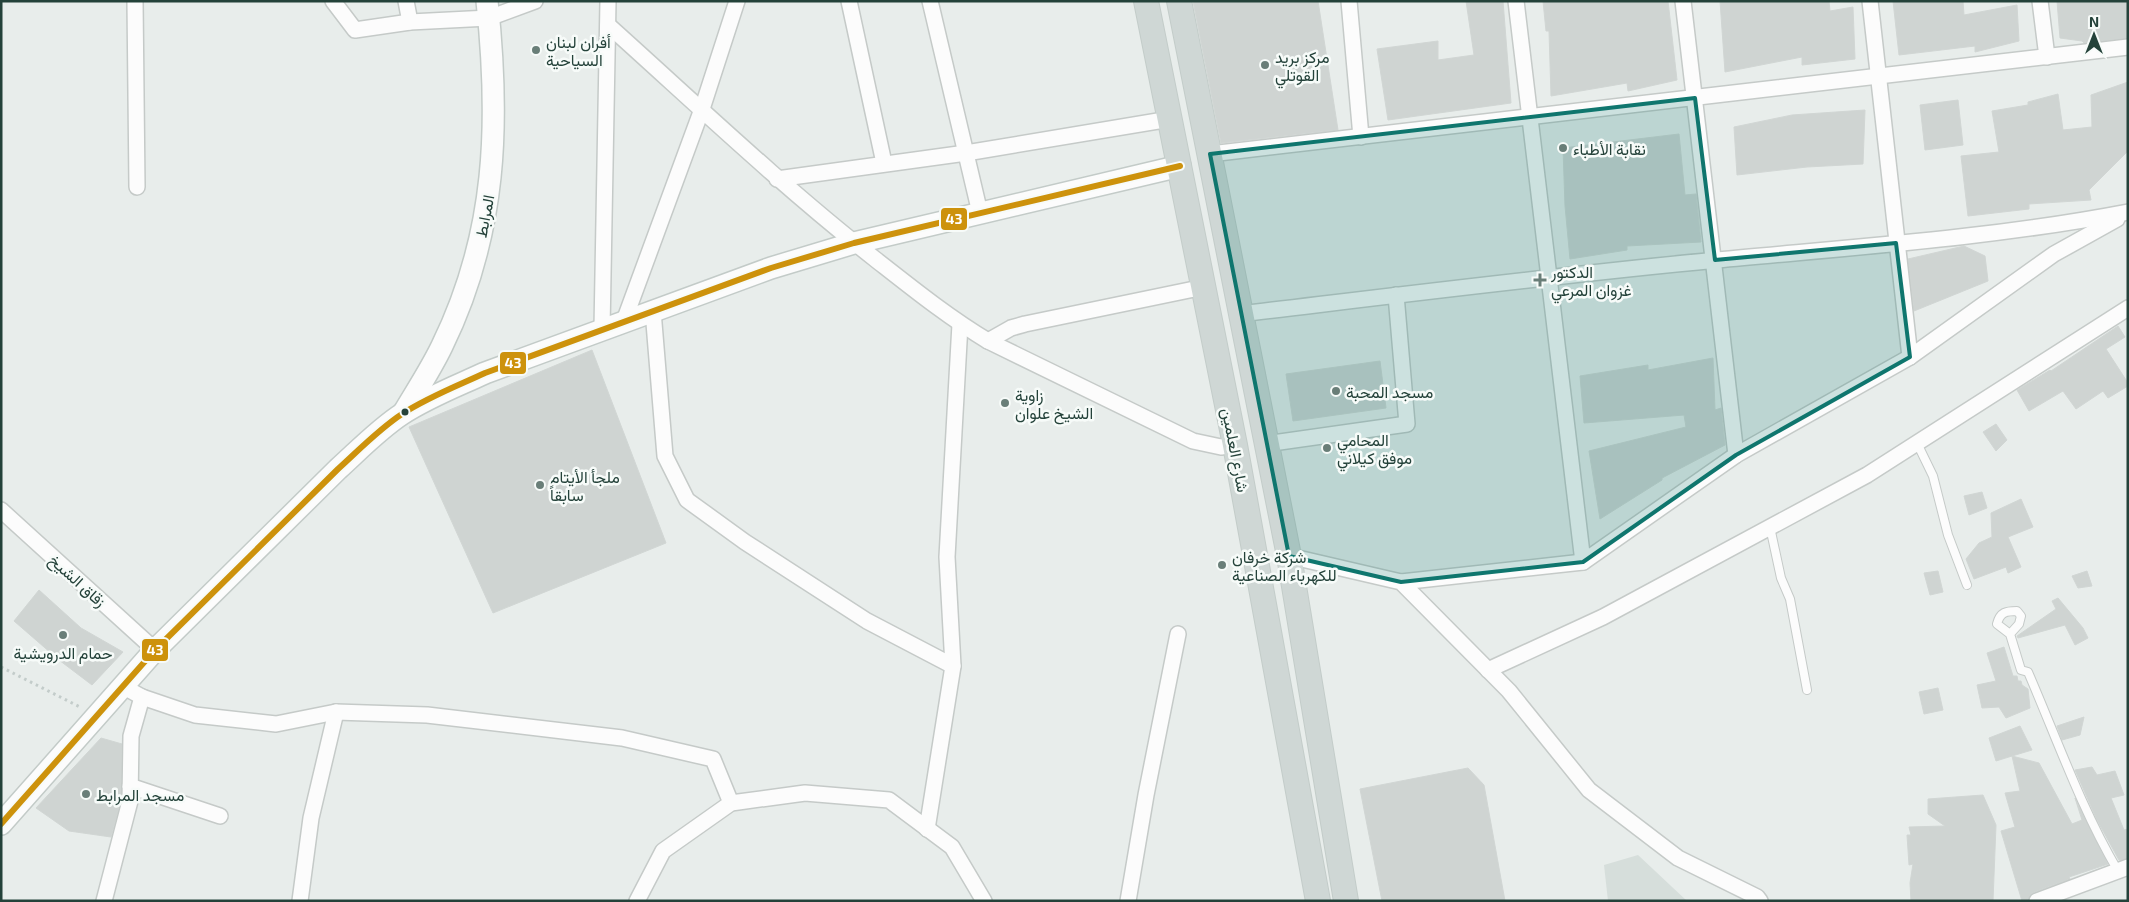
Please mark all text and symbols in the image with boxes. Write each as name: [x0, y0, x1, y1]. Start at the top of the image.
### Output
north arrow: [2069, 10, 2119, 60]
text: N: [2089, 13, 2099, 30]
place label: أفران لبنان السياحية: [546, 32, 611, 70]
marker: أفران لبنان السياحية: [530, 44, 542, 56]
place label: مركز بريد القوتلي: [1275, 47, 1329, 89]
marker: مركز بريد القوتلي: [1259, 59, 1271, 71]
place label: نقابة الأطباء: [1573, 139, 1646, 159]
marker: نقابة الأطباء: [1557, 142, 1569, 154]
street label: المرابط: [471, 193, 499, 239]
line badge: 43: [940, 207, 968, 231]
text: 43: [946, 210, 962, 227]
place label: الدكتور غزوان المرعي: [1550, 262, 1632, 304]
marker: الدكتور غزوان المرعي: [1533, 273, 1547, 287]
line badge: 43: [499, 351, 527, 375]
text: 43: [505, 354, 521, 371]
place label: مسجد المحبة: [1346, 382, 1433, 402]
place label: زاوية الشيخ علوان: [1015, 385, 1093, 425]
marker: مسجد المحبة: [1330, 385, 1342, 397]
marker: زاوية الشيخ علوان: [999, 397, 1011, 409]
street label: شارع العلمين: [1216, 406, 1253, 494]
unlabelled marker: [400, 407, 410, 417]
place label: المحامي موفق كيلاني: [1337, 430, 1412, 472]
marker: المحامي موفق كيلاني: [1321, 442, 1333, 454]
place label: ملجأ الأيتام سابقاً: [549, 467, 620, 505]
marker: ملجأ الأيتام سابقاً: [534, 479, 546, 491]
place label: شركة خرفان للكهرباء الصناعية: [1232, 547, 1337, 586]
street label: زقاق الشيخ: [44, 550, 110, 613]
marker: شركة خرفان للكهرباء الصناعية: [1216, 559, 1228, 571]
marker: حمام الدرويشية: [57, 629, 69, 641]
line badge: 43: [141, 638, 169, 662]
text: 43: [147, 641, 163, 658]
place label: حمام الدرويشية: [14, 643, 113, 664]
place label: مسجد المرابط: [96, 785, 184, 806]
marker: مسجد المرابط: [80, 788, 92, 800]

